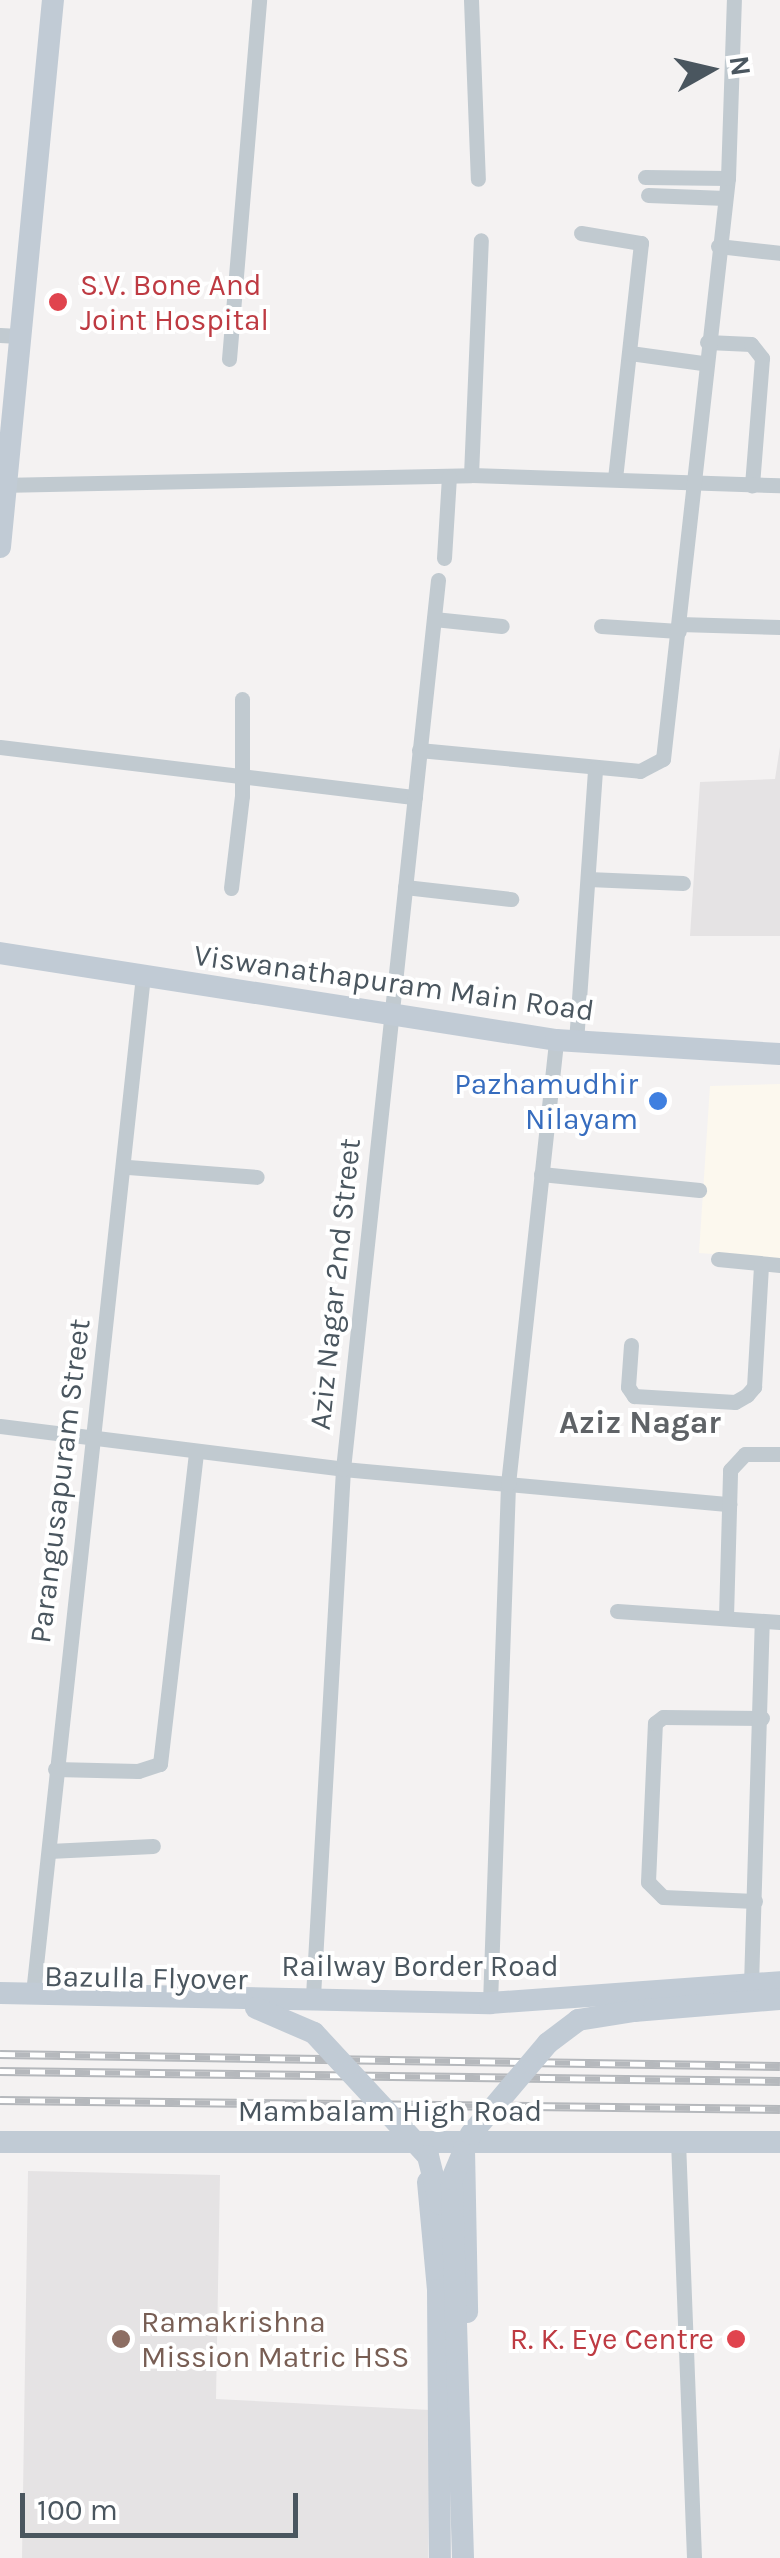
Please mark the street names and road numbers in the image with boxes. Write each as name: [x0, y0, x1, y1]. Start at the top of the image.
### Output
street label: Viswanathapuram Main Road: [192, 937, 596, 1029]
street label: Aziz Nagar 2nd Street: [302, 1136, 368, 1432]
street label: Parangusapuram Street: [22, 1317, 98, 1645]
street label: Railway Border Road: [281, 1948, 559, 1984]
street label: Bazulla Flyover: [44, 1958, 248, 1998]
street label: Mambalam High Road: [238, 2093, 542, 2129]

